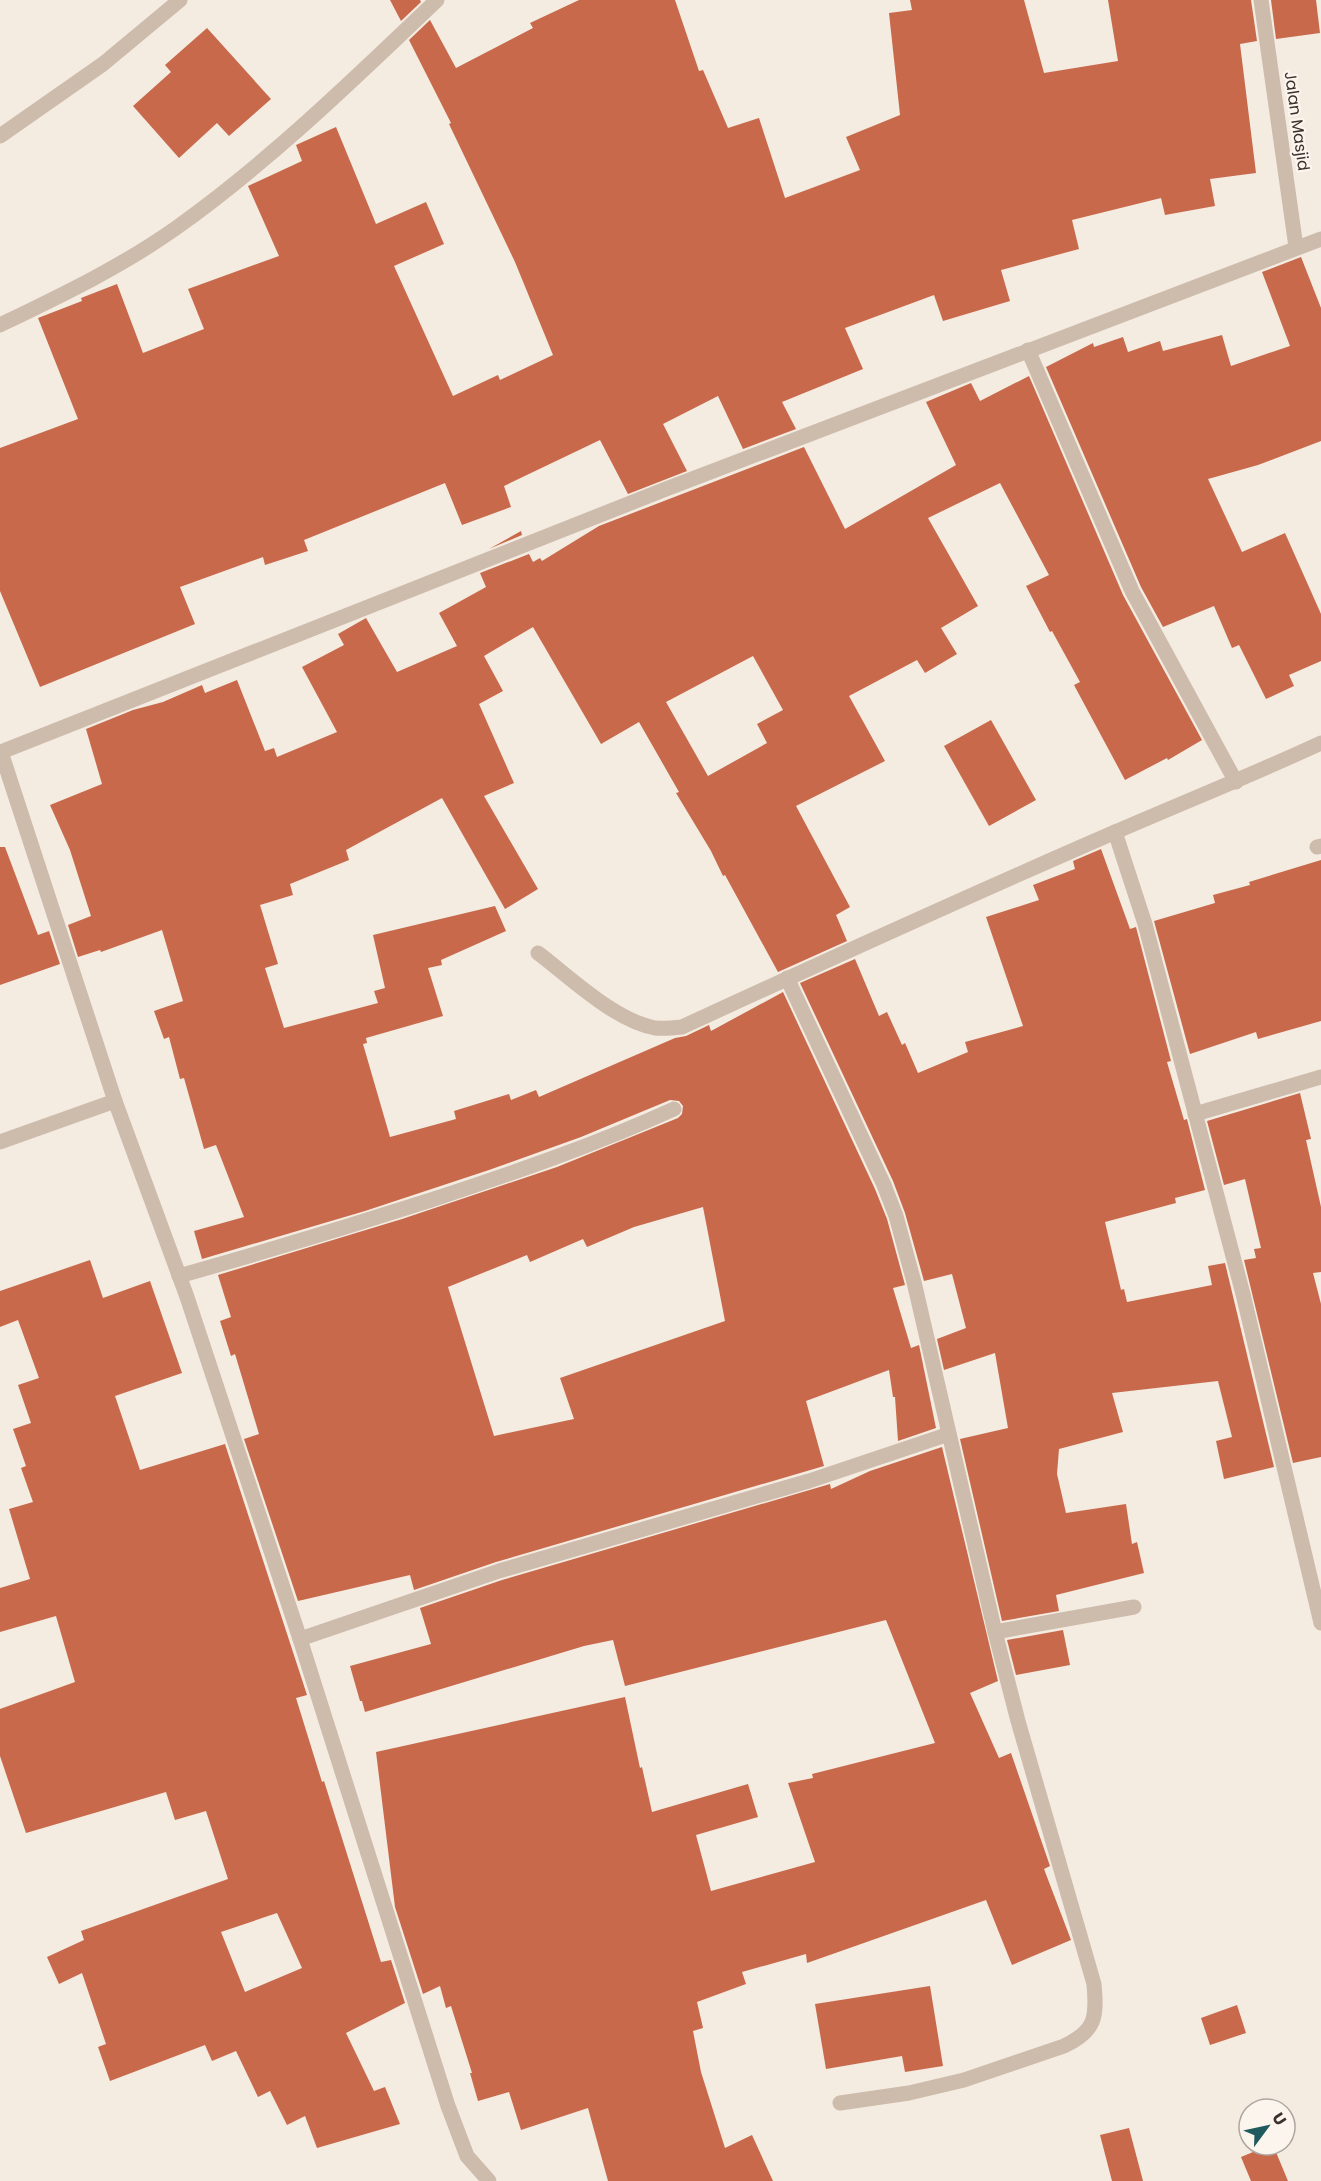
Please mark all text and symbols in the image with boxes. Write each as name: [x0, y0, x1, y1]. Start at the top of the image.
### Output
street label: Jalan Masjid: [1279, 70, 1315, 172]
north arrow: [1237, 2097, 1297, 2157]
text: U: [1266, 2108, 1292, 2130]

